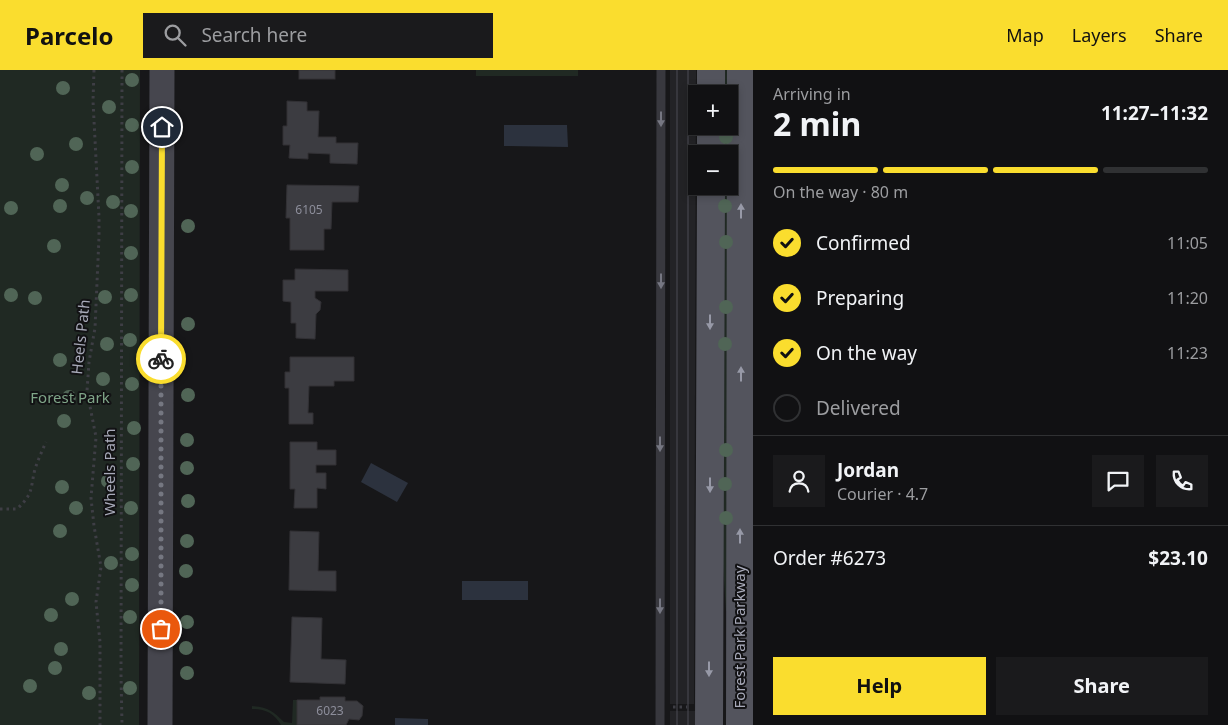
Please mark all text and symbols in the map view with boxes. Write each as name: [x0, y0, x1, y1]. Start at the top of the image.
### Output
search box: [143, 13, 493, 58]
text: Parcelo: [25, 19, 113, 52]
icon: search: [161, 21, 189, 49]
text: Search here: [201, 22, 307, 48]
text: Map: [1006, 23, 1044, 47]
text: Layers: [1072, 23, 1127, 47]
text: Share: [1155, 23, 1203, 47]
text: Arriving in: [773, 83, 851, 105]
map controls: [688, 85, 738, 195]
button: +: [688, 85, 738, 135]
text: 11:27–11:32: [1101, 100, 1208, 126]
text: 2 min: [773, 102, 861, 145]
pin: [141, 106, 183, 148]
one-way arrow: [657, 111, 665, 127]
icon: home: [148, 113, 176, 141]
button: −: [688, 145, 738, 195]
text: On the way · 80 m: [773, 181, 908, 203]
house number: 6105: [295, 201, 323, 218]
one-way arrow: [737, 203, 745, 219]
icon: check: [773, 229, 801, 257]
text: Confirmed: [816, 230, 911, 256]
text: 11:05: [1167, 232, 1208, 254]
one-way arrow: [657, 273, 665, 289]
icon: check: [773, 284, 801, 312]
text: Preparing: [816, 285, 904, 311]
text: 11:20: [1167, 287, 1208, 309]
street label: Heels Path: [66, 298, 94, 375]
one-way arrow: [706, 315, 714, 331]
courier: [136, 334, 186, 384]
icon: check: [773, 339, 801, 367]
text: On the way: [816, 340, 917, 366]
text: 11:23: [1167, 342, 1208, 364]
icon: bike: [147, 345, 175, 373]
one-way arrow: [737, 366, 745, 382]
park label: Forest Park: [30, 387, 110, 407]
text: Delivered: [816, 395, 901, 421]
street label: Wheels Path: [99, 428, 119, 516]
one-way arrow: [656, 436, 664, 452]
button: person: [773, 455, 825, 507]
button: chat: [1092, 455, 1144, 507]
button: phone: [1156, 455, 1208, 507]
text: Jordan: [837, 457, 899, 483]
one-way arrow: [706, 477, 714, 493]
text: Courier · 4.7: [837, 483, 928, 505]
one-way arrow: [736, 528, 744, 544]
text: Order #6273: [773, 545, 886, 571]
text: $23.10: [1148, 545, 1208, 571]
street label: Forest Park Parkway: [729, 565, 749, 708]
one-way arrow: [656, 598, 664, 614]
pin: [140, 608, 182, 650]
icon: bag: [147, 615, 175, 643]
button: Help: [773, 657, 986, 715]
button: Share: [996, 657, 1208, 715]
one-way arrow: [705, 661, 713, 677]
house number: 6023: [316, 702, 344, 719]

